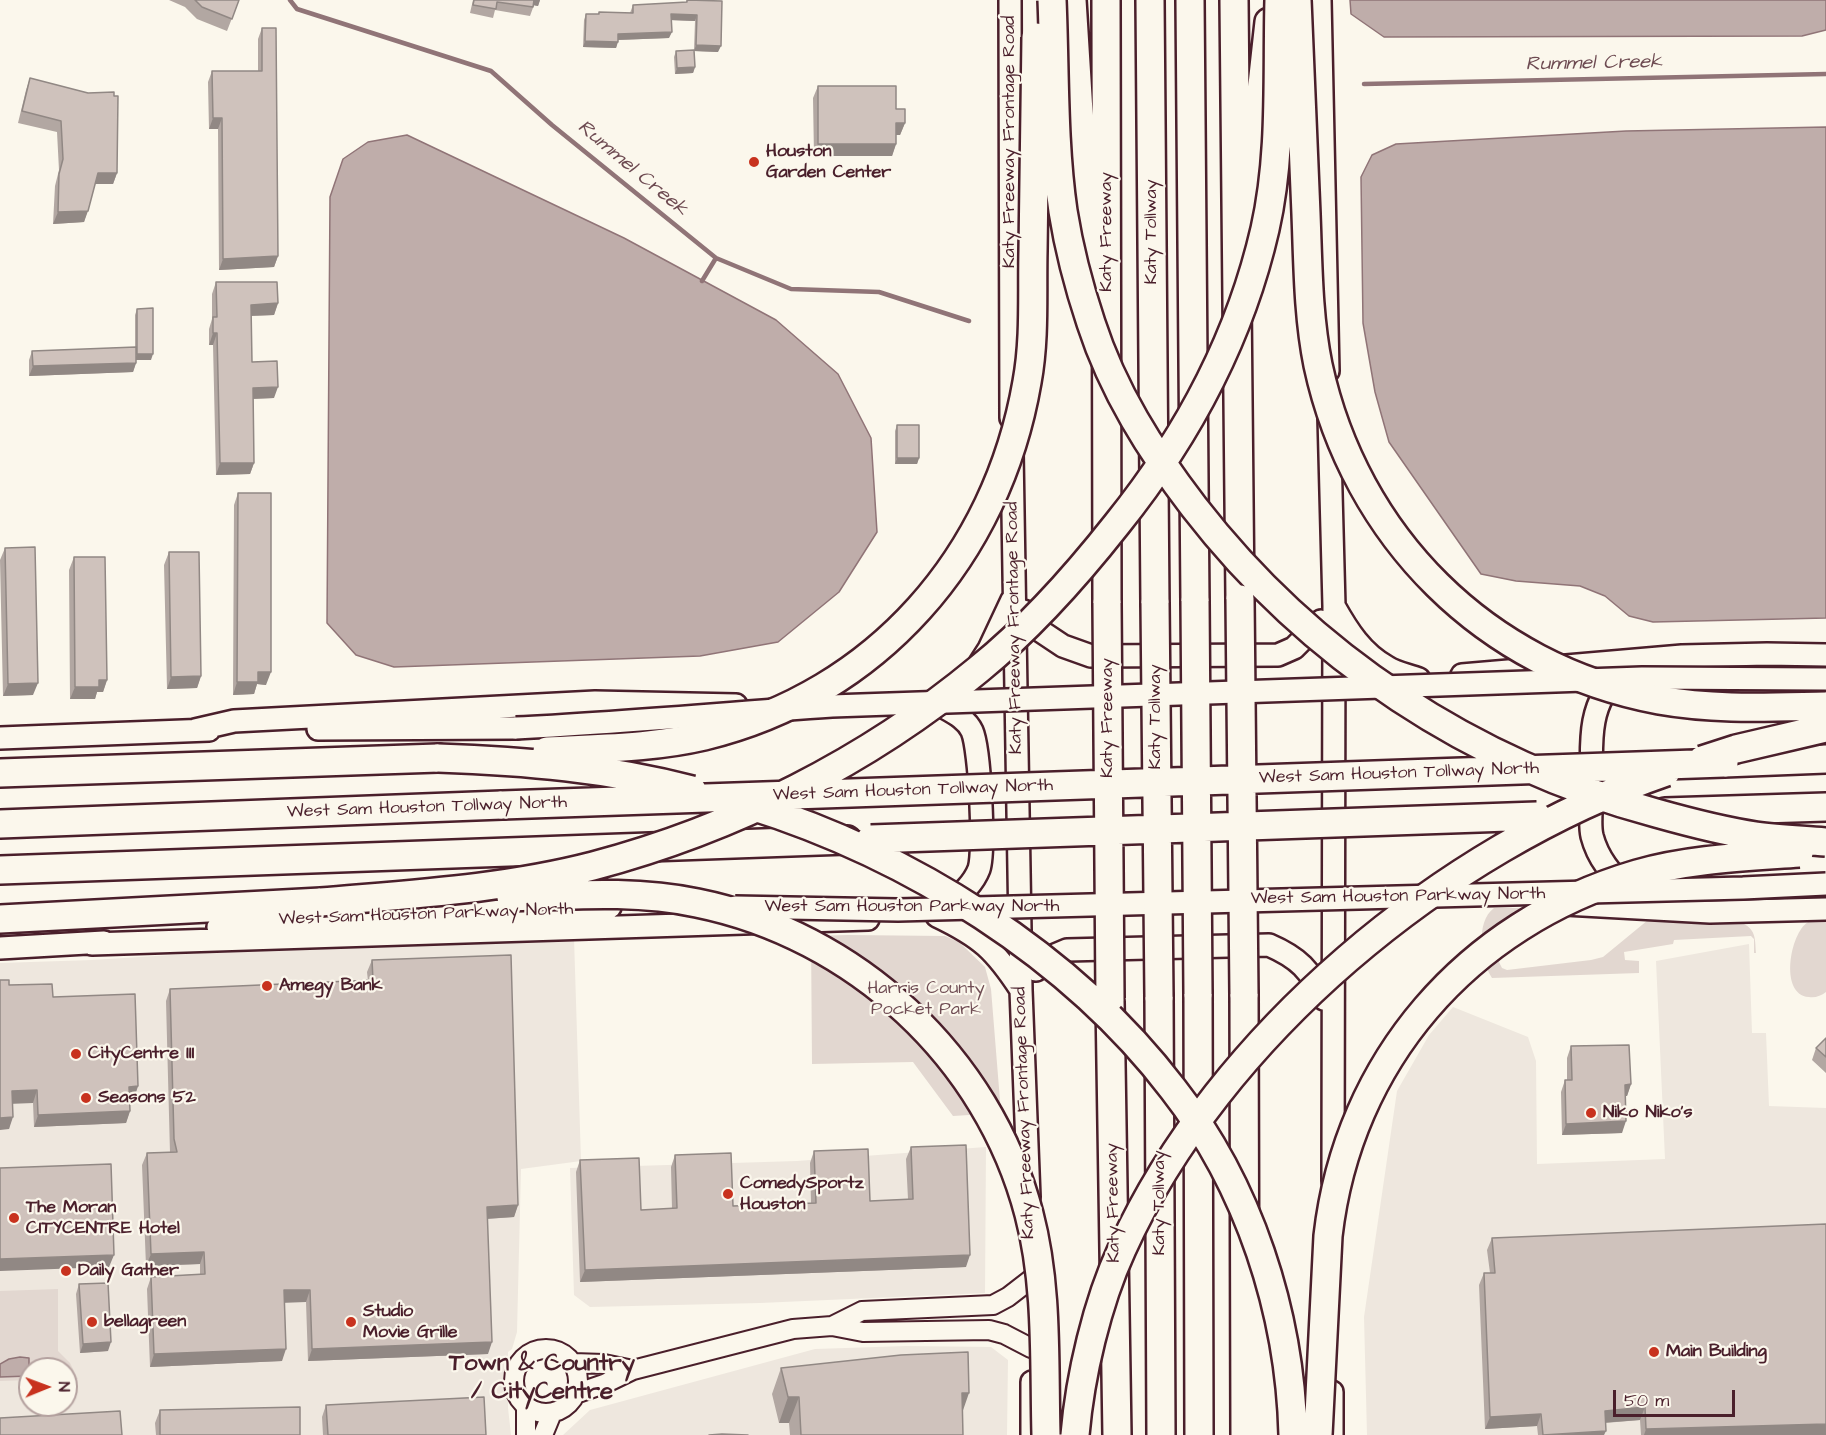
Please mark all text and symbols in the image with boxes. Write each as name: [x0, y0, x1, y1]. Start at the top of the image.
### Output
street label: Katy Freeway Frontage Road: [999, 16, 1021, 268]
water label: Rummel Creek: [1525, 51, 1663, 77]
water label: Rummel Creek: [572, 116, 692, 222]
place label: Houston Garden Center: [766, 141, 891, 184]
marker: Houston Garden Center: [747, 155, 761, 169]
street label: Katy Freeway: [1096, 172, 1118, 292]
street label: Katy Tollway: [1141, 179, 1163, 285]
street label: Katy Freeway Frontage Road: [1002, 502, 1028, 754]
street label: Katy Freeway: [1097, 658, 1119, 778]
street label: Katy Tollway: [1145, 664, 1167, 770]
street label: West Sam Houston Tollway North: [1259, 758, 1539, 790]
street label: West Sam Houston Tollway North: [773, 775, 1053, 807]
street label: West Sam Houston Tollway North: [287, 792, 567, 824]
street label: West Sam Houston Parkway North: [1250, 884, 1546, 910]
street label: West Sam Houston Parkway North: [765, 896, 1059, 918]
street label: West Sam Houston Parkway North: [278, 899, 574, 931]
place label: Amegy Bank: [279, 975, 383, 997]
park label: Harris County Pocket Park: [867, 978, 985, 1020]
marker: Amegy Bank: [260, 979, 274, 993]
street label: Katy Freeway Frontage Road: [1010, 986, 1040, 1240]
place label: CityCentre III: [88, 1043, 194, 1065]
marker: CityCentre III: [69, 1047, 83, 1061]
place label: Seasons 52: [98, 1087, 196, 1109]
marker: Seasons 52: [79, 1091, 93, 1105]
place label: Niko Niko's: [1603, 1102, 1693, 1124]
marker: Niko Niko's: [1584, 1106, 1598, 1120]
street label: Katy Freeway: [1102, 1143, 1126, 1263]
street label: Katy Tollway: [1149, 1150, 1171, 1256]
place label: ComedySportz Houston: [740, 1173, 864, 1216]
marker: ComedySportz Houston: [721, 1187, 735, 1201]
place label: The Moran CITYCENTRE Hotel: [26, 1197, 180, 1240]
marker: The Moran CITYCENTRE Hotel: [7, 1211, 21, 1225]
place label: Daily Gather: [78, 1260, 179, 1282]
marker: Daily Gather: [59, 1264, 73, 1278]
place label: Studio Movie Grille: [363, 1301, 458, 1344]
place label: bellagreen: [104, 1311, 186, 1333]
marker: bellagreen: [85, 1315, 99, 1329]
marker: Studio Movie Grille: [344, 1315, 358, 1329]
place label: Main Building: [1666, 1341, 1767, 1363]
marker: Main Building: [1647, 1345, 1661, 1359]
district label: Town & Country / CityCentre: [449, 1351, 635, 1407]
north arrow: [18, 1357, 78, 1417]
scale bar: [1616, 1378, 1738, 1416]
text: N: [53, 1382, 75, 1392]
text: 50 m: [1624, 1388, 1669, 1413]

